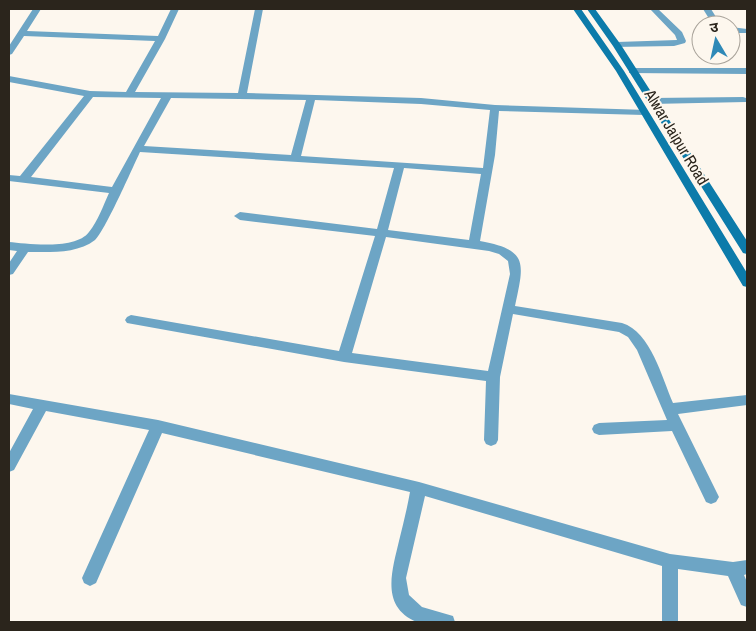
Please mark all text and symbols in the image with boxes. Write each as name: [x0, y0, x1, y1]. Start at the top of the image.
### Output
north arrow: [691, 15, 741, 65]
text: उ: [709, 18, 720, 37]
street label: Alwar Jaipur Road: [639, 84, 714, 189]

